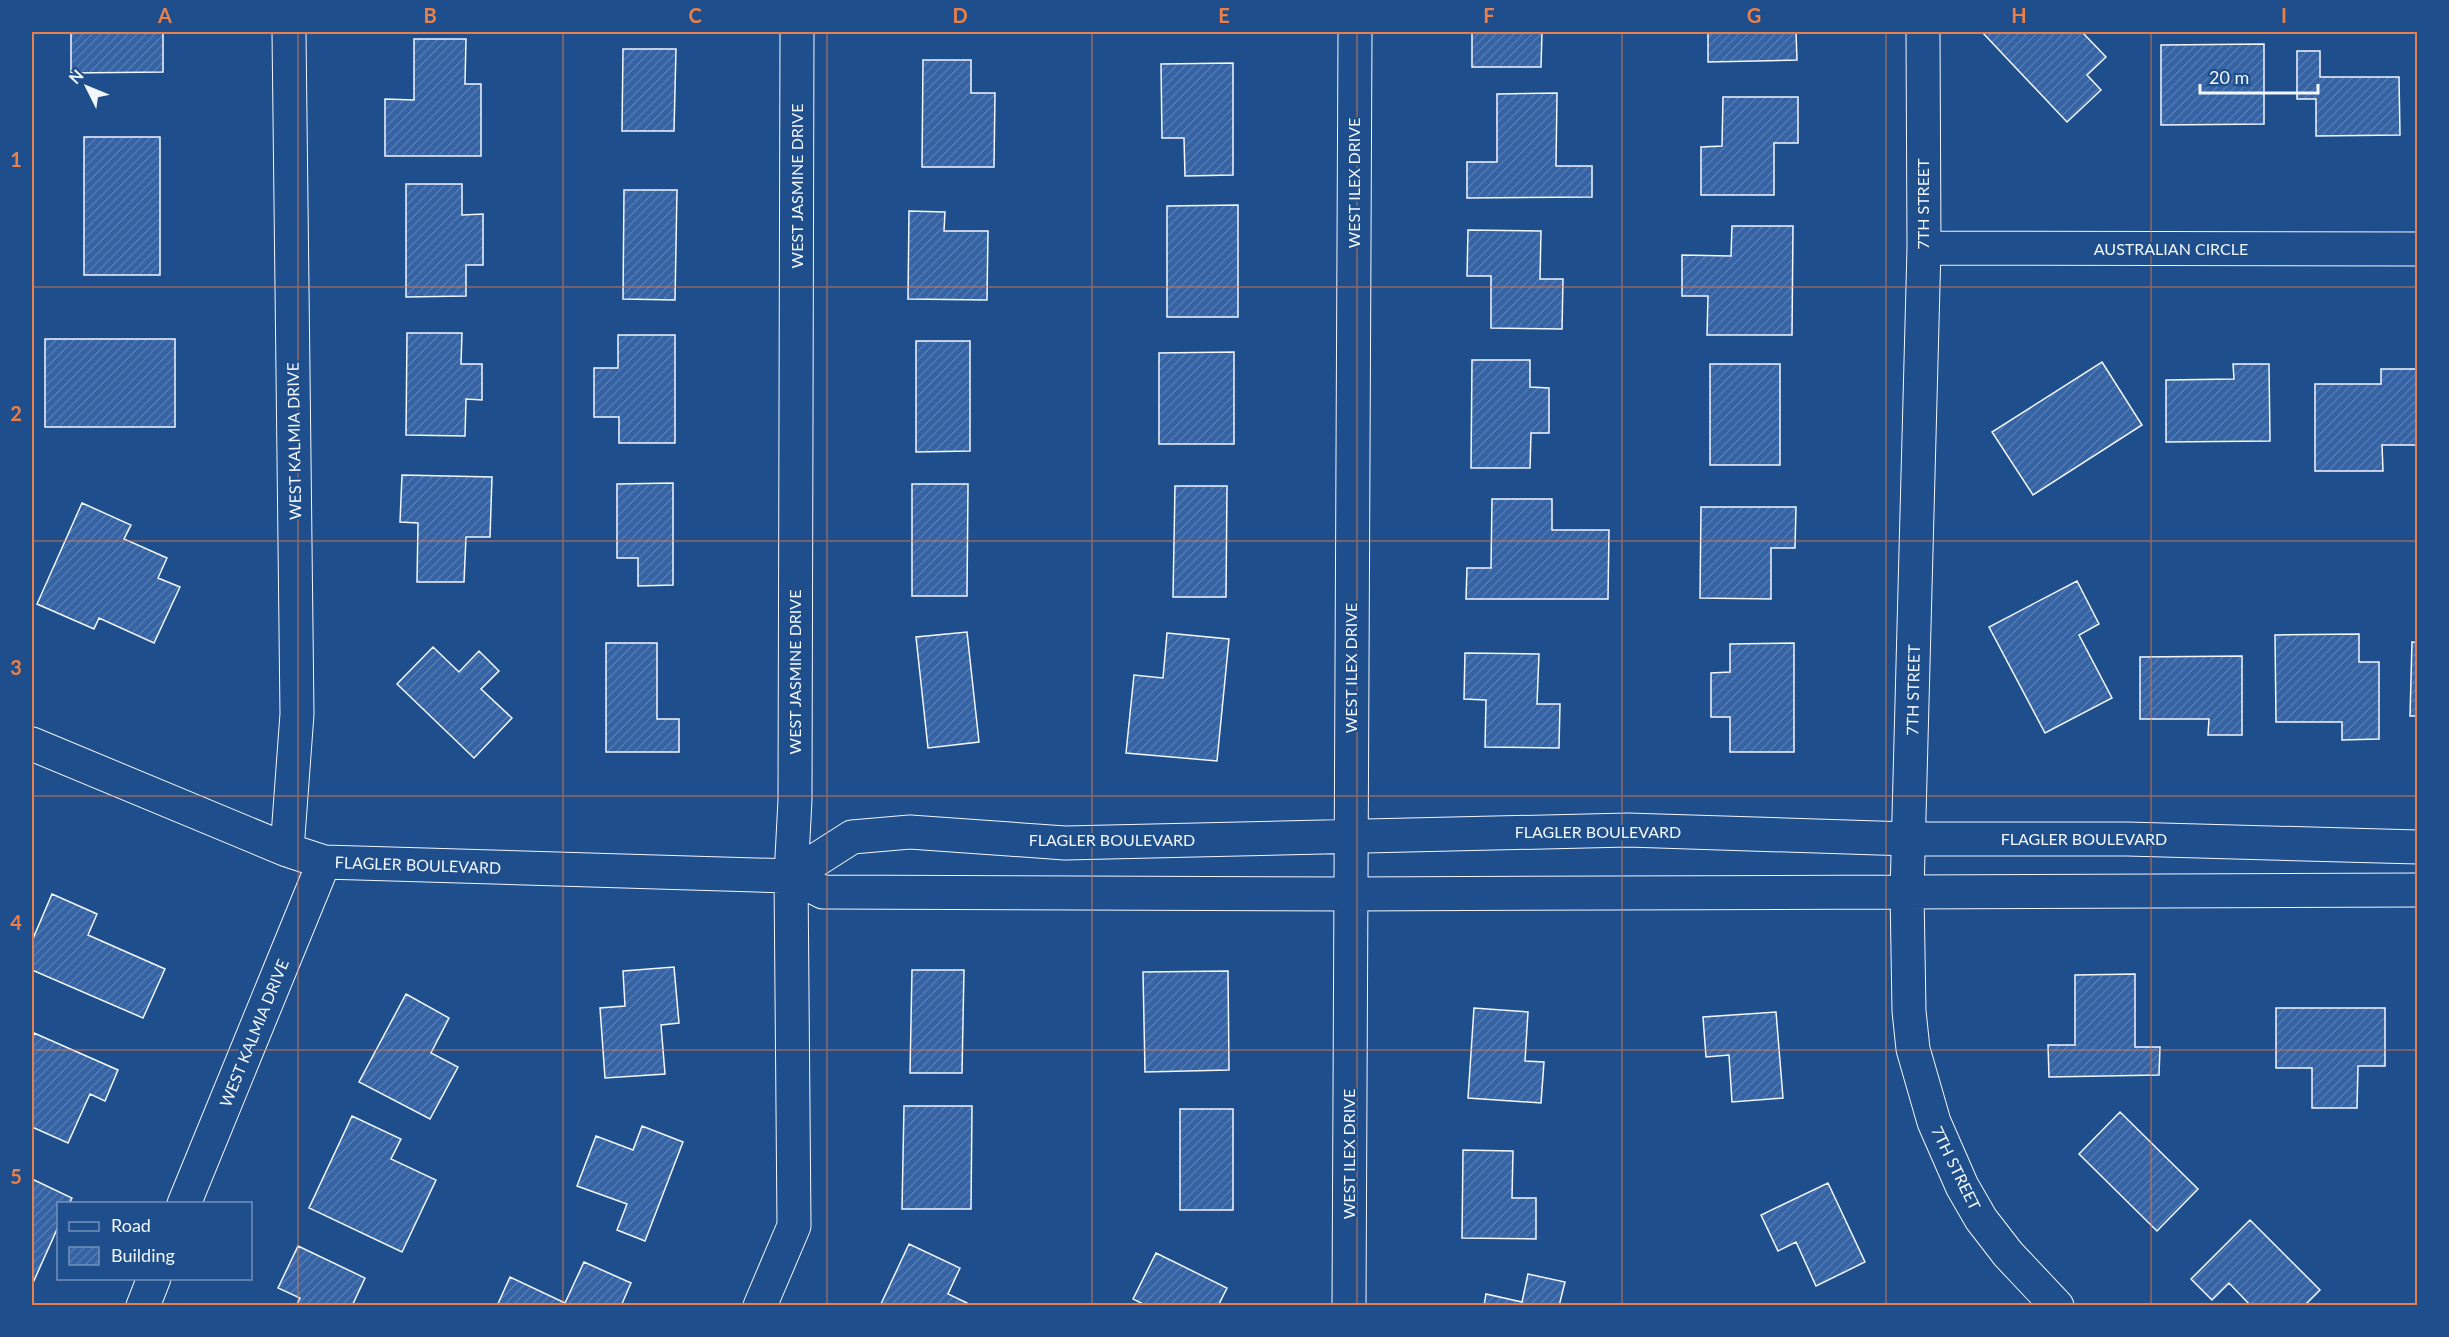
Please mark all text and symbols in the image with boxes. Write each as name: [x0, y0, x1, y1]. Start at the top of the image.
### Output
text: A: [157, 3, 172, 27]
text: B: [423, 3, 437, 27]
text: C: [688, 3, 702, 27]
text: D: [952, 3, 968, 27]
text: E: [1218, 3, 1230, 27]
text: F: [1483, 3, 1495, 27]
text: G: [1747, 3, 1761, 27]
text: H: [2011, 3, 2027, 27]
text: I: [2281, 3, 2287, 27]
north arrow: [57, 57, 117, 117]
scale bar: [2200, 57, 2318, 95]
text: N: [65, 65, 87, 87]
text: 20 m: [2209, 66, 2249, 88]
street label: WEST JASMINE DRIVE: [787, 104, 806, 268]
street label: WEST ILEX DRIVE: [1344, 118, 1363, 248]
text: 1: [10, 147, 22, 171]
street label: 7TH STREET: [1913, 158, 1932, 250]
street label: AUSTRALIAN CIRCLE: [2094, 239, 2248, 258]
street label: WEST KALMIA DRIVE: [283, 362, 304, 520]
text: 2: [10, 401, 22, 425]
street label: WEST JASMINE DRIVE: [785, 590, 804, 754]
street label: WEST ILEX DRIVE: [1341, 603, 1360, 733]
street label: 7TH STREET: [1902, 644, 1923, 736]
text: 3: [10, 655, 22, 679]
street label: FLAGLER BOULEVARD: [1515, 822, 1681, 841]
street label: FLAGLER BOULEVARD: [2001, 829, 2167, 848]
street label: FLAGLER BOULEVARD: [1029, 830, 1195, 849]
street label: FLAGLER BOULEVARD: [335, 852, 502, 877]
text: 4: [10, 910, 22, 934]
street label: WEST KALMIA DRIVE: [215, 956, 292, 1109]
street label: WEST ILEX DRIVE: [1339, 1089, 1358, 1219]
street label: 7TH STREET: [1928, 1123, 1985, 1213]
text: 5: [10, 1164, 22, 1188]
legend: [57, 1202, 252, 1280]
text: Road: [111, 1214, 151, 1236]
text: Building: [111, 1244, 175, 1266]

